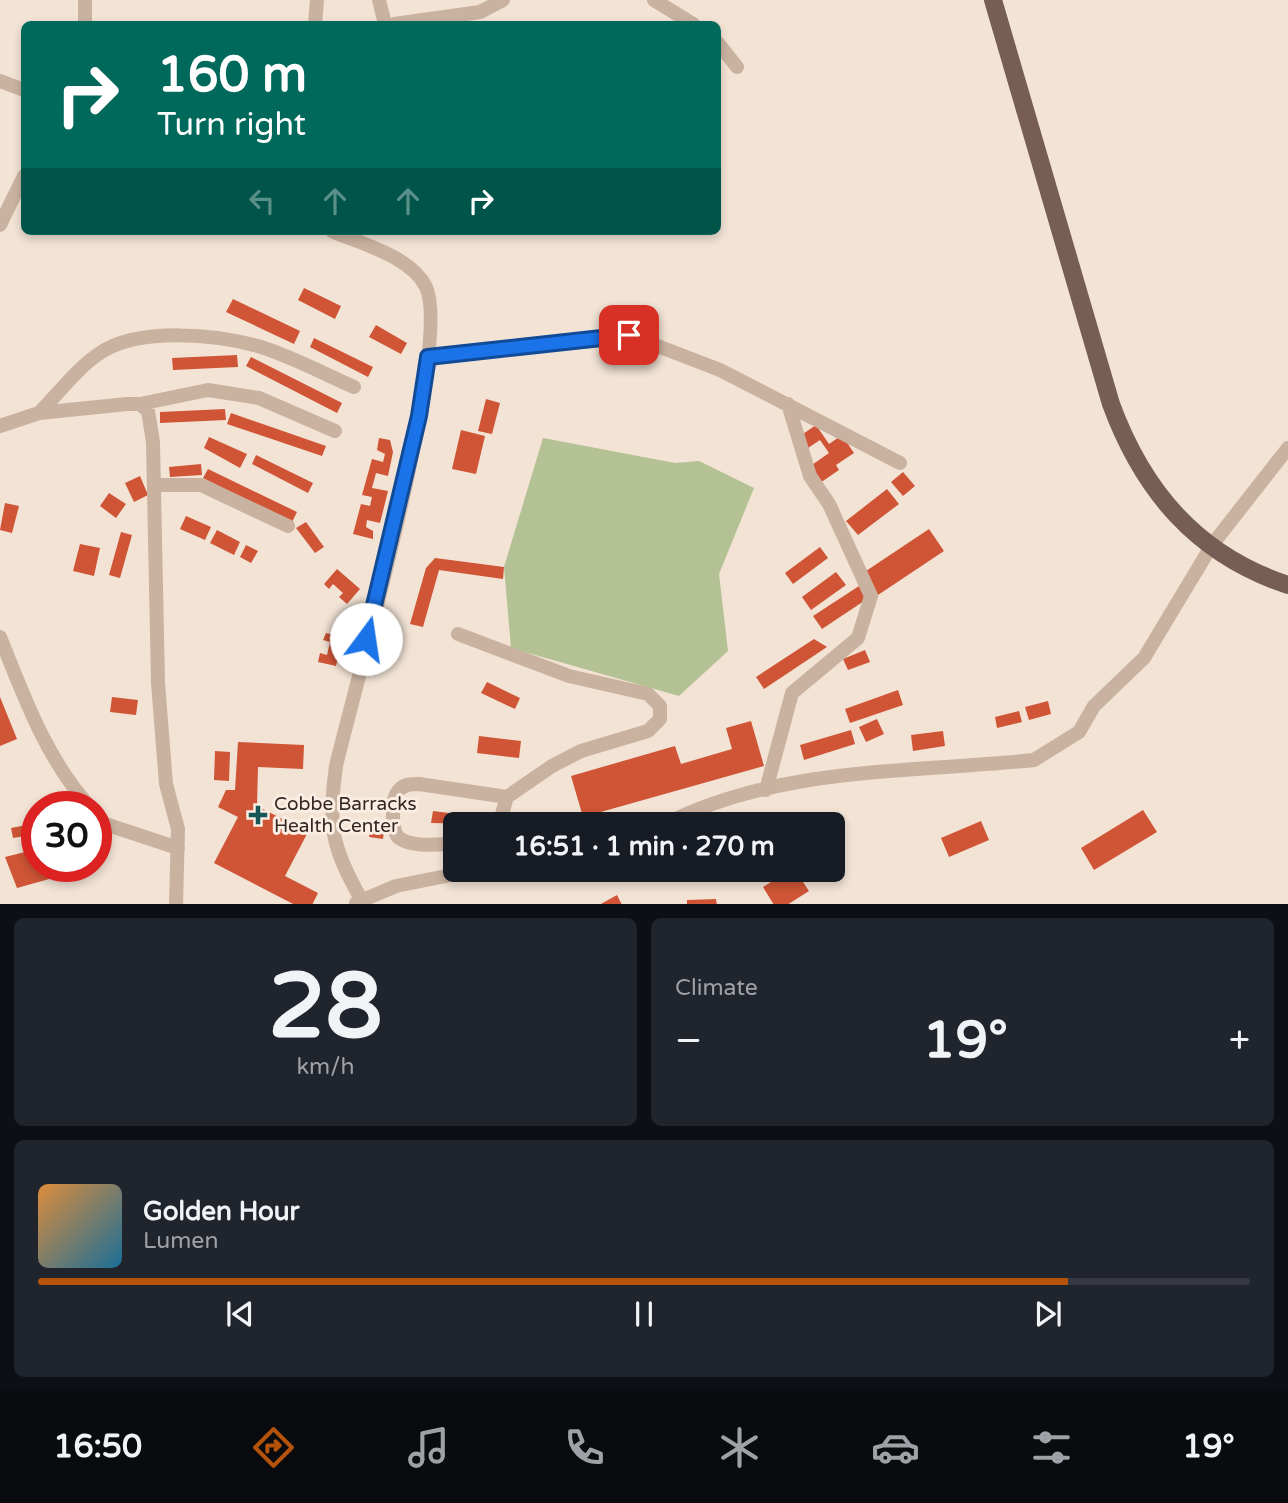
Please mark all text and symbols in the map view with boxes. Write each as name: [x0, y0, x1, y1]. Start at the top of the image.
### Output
text: 160 m: [157, 46, 307, 105]
icon: right: [42, 49, 133, 140]
text: Turn right: [157, 106, 306, 144]
icon: left: [243, 182, 281, 220]
icon: ahead: [316, 182, 354, 220]
icon: ahead: [389, 182, 427, 220]
icon: right: [462, 182, 500, 220]
pin: [599, 305, 659, 365]
icon: arrive: [610, 316, 648, 354]
position arrow: [329, 602, 403, 676]
speed limit sign: 30: [21, 791, 112, 882]
place label: Cobbe Barracks Health Center: [274, 793, 417, 837]
marker: Cobbe Barracks Health Center: [248, 805, 268, 825]
text: 16:51 · 1 min · 270 m: [513, 831, 775, 862]
text: 28: [268, 952, 383, 1062]
text: Climate: [675, 974, 758, 1002]
text: 19°: [923, 1009, 1008, 1072]
text: −: [675, 1018, 702, 1064]
text: +: [1229, 1018, 1250, 1064]
text: km/h: [297, 1053, 354, 1081]
text: Golden Hour: [143, 1196, 300, 1227]
text: Lumen: [143, 1227, 218, 1255]
icon: previous: [221, 1295, 259, 1333]
icon: pause: [625, 1295, 663, 1333]
icon: next: [1029, 1295, 1067, 1333]
icon: directions: [249, 1423, 298, 1472]
icon: music: [404, 1423, 453, 1472]
icon: phone: [560, 1423, 609, 1472]
icon: climate: [715, 1423, 764, 1472]
icon: car: [871, 1423, 920, 1472]
icon: filters: [1027, 1423, 1076, 1472]
text: 16:50: [53, 1428, 142, 1466]
text: 19°: [1182, 1428, 1235, 1466]

